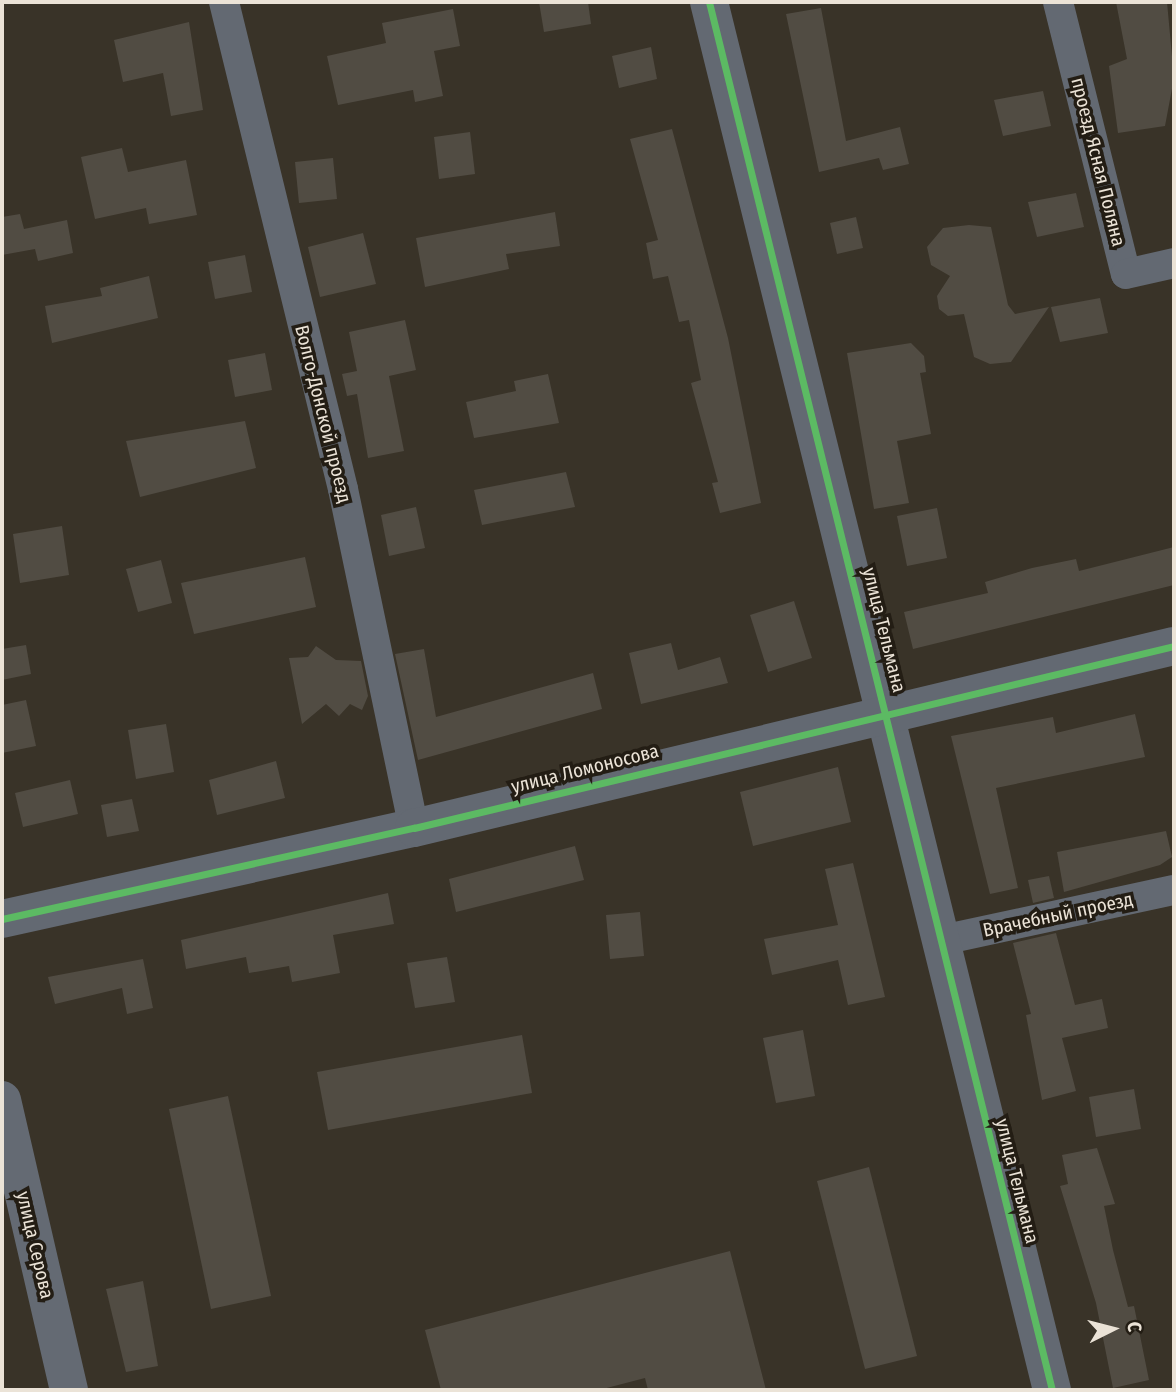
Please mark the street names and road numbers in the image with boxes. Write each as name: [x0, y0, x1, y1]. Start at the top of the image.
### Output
street label: проезд Ясная Поляна: [1066, 75, 1130, 249]
street label: Волго-Донской проезд: [290, 323, 356, 505]
street label: улица Тельмана: [857, 565, 911, 695]
street label: улица Ломоносова: [509, 740, 661, 798]
street label: Врачебный проезд: [981, 888, 1135, 942]
street label: улица Тельмана: [990, 1116, 1044, 1246]
street label: улица Серова: [12, 1189, 58, 1301]

